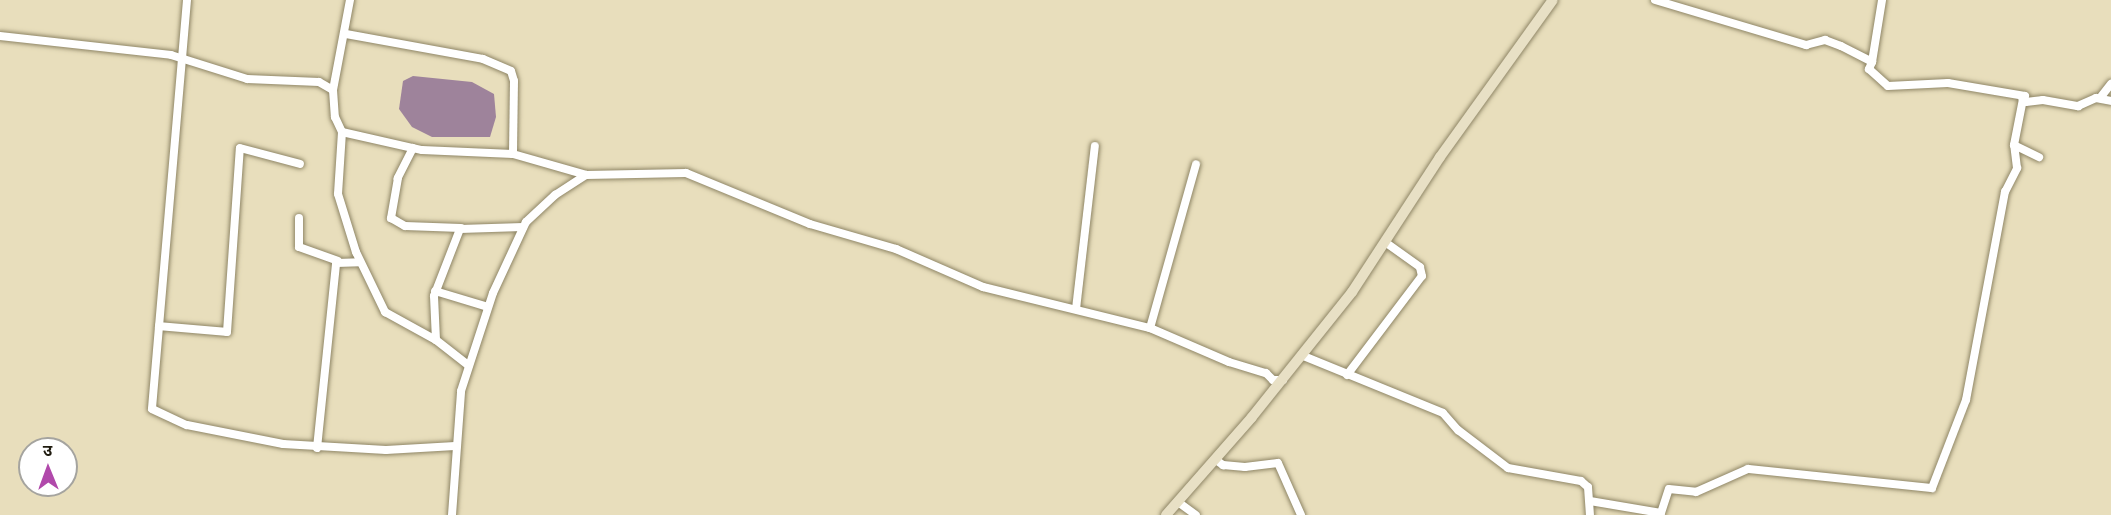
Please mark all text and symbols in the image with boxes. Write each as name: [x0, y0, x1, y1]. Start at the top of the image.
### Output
north arrow: [18, 437, 78, 497]
text: उ: [43, 441, 53, 460]

